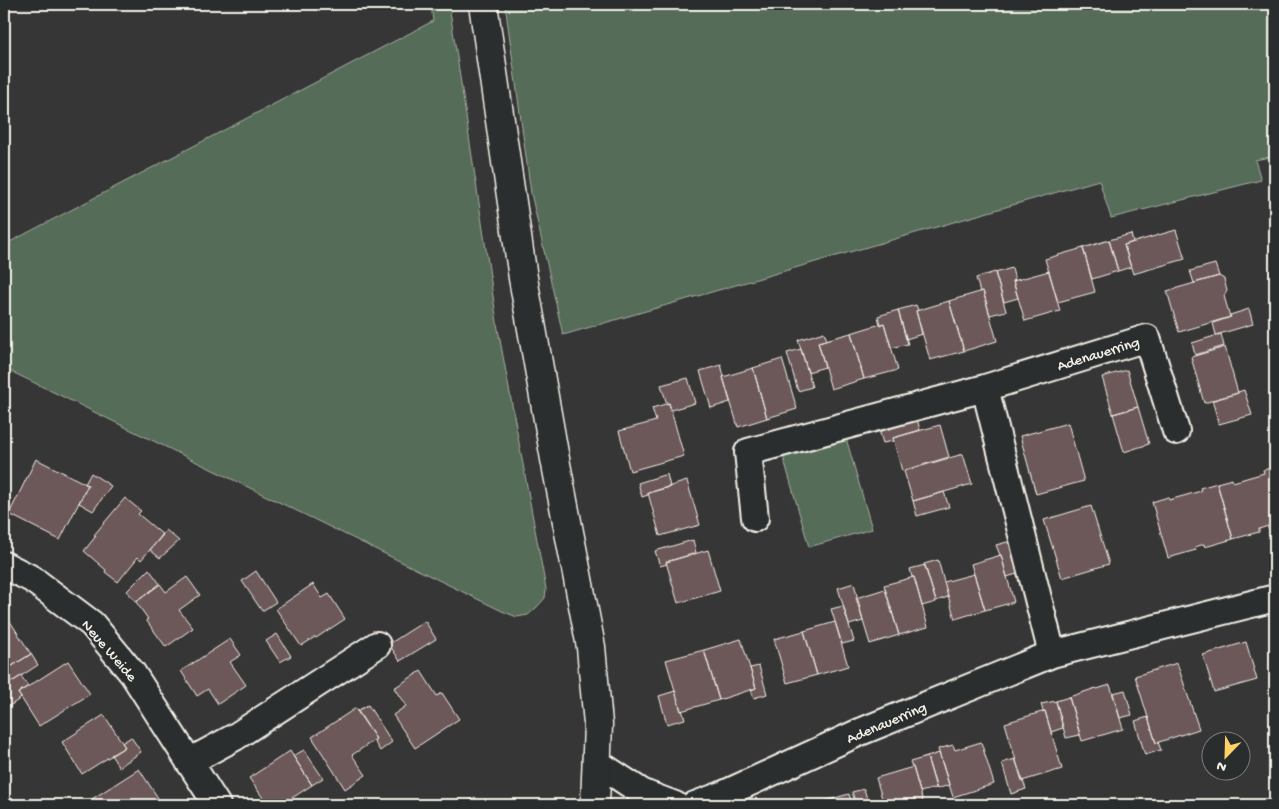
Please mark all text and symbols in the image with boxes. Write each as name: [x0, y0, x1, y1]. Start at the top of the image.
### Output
street label: Adenauerring: [1055, 334, 1142, 376]
street label: Neue Weide: [77, 617, 140, 686]
street label: Adenauerring: [844, 699, 929, 749]
north arrow: [1202, 732, 1252, 782]
text: N: [1214, 756, 1229, 775]

